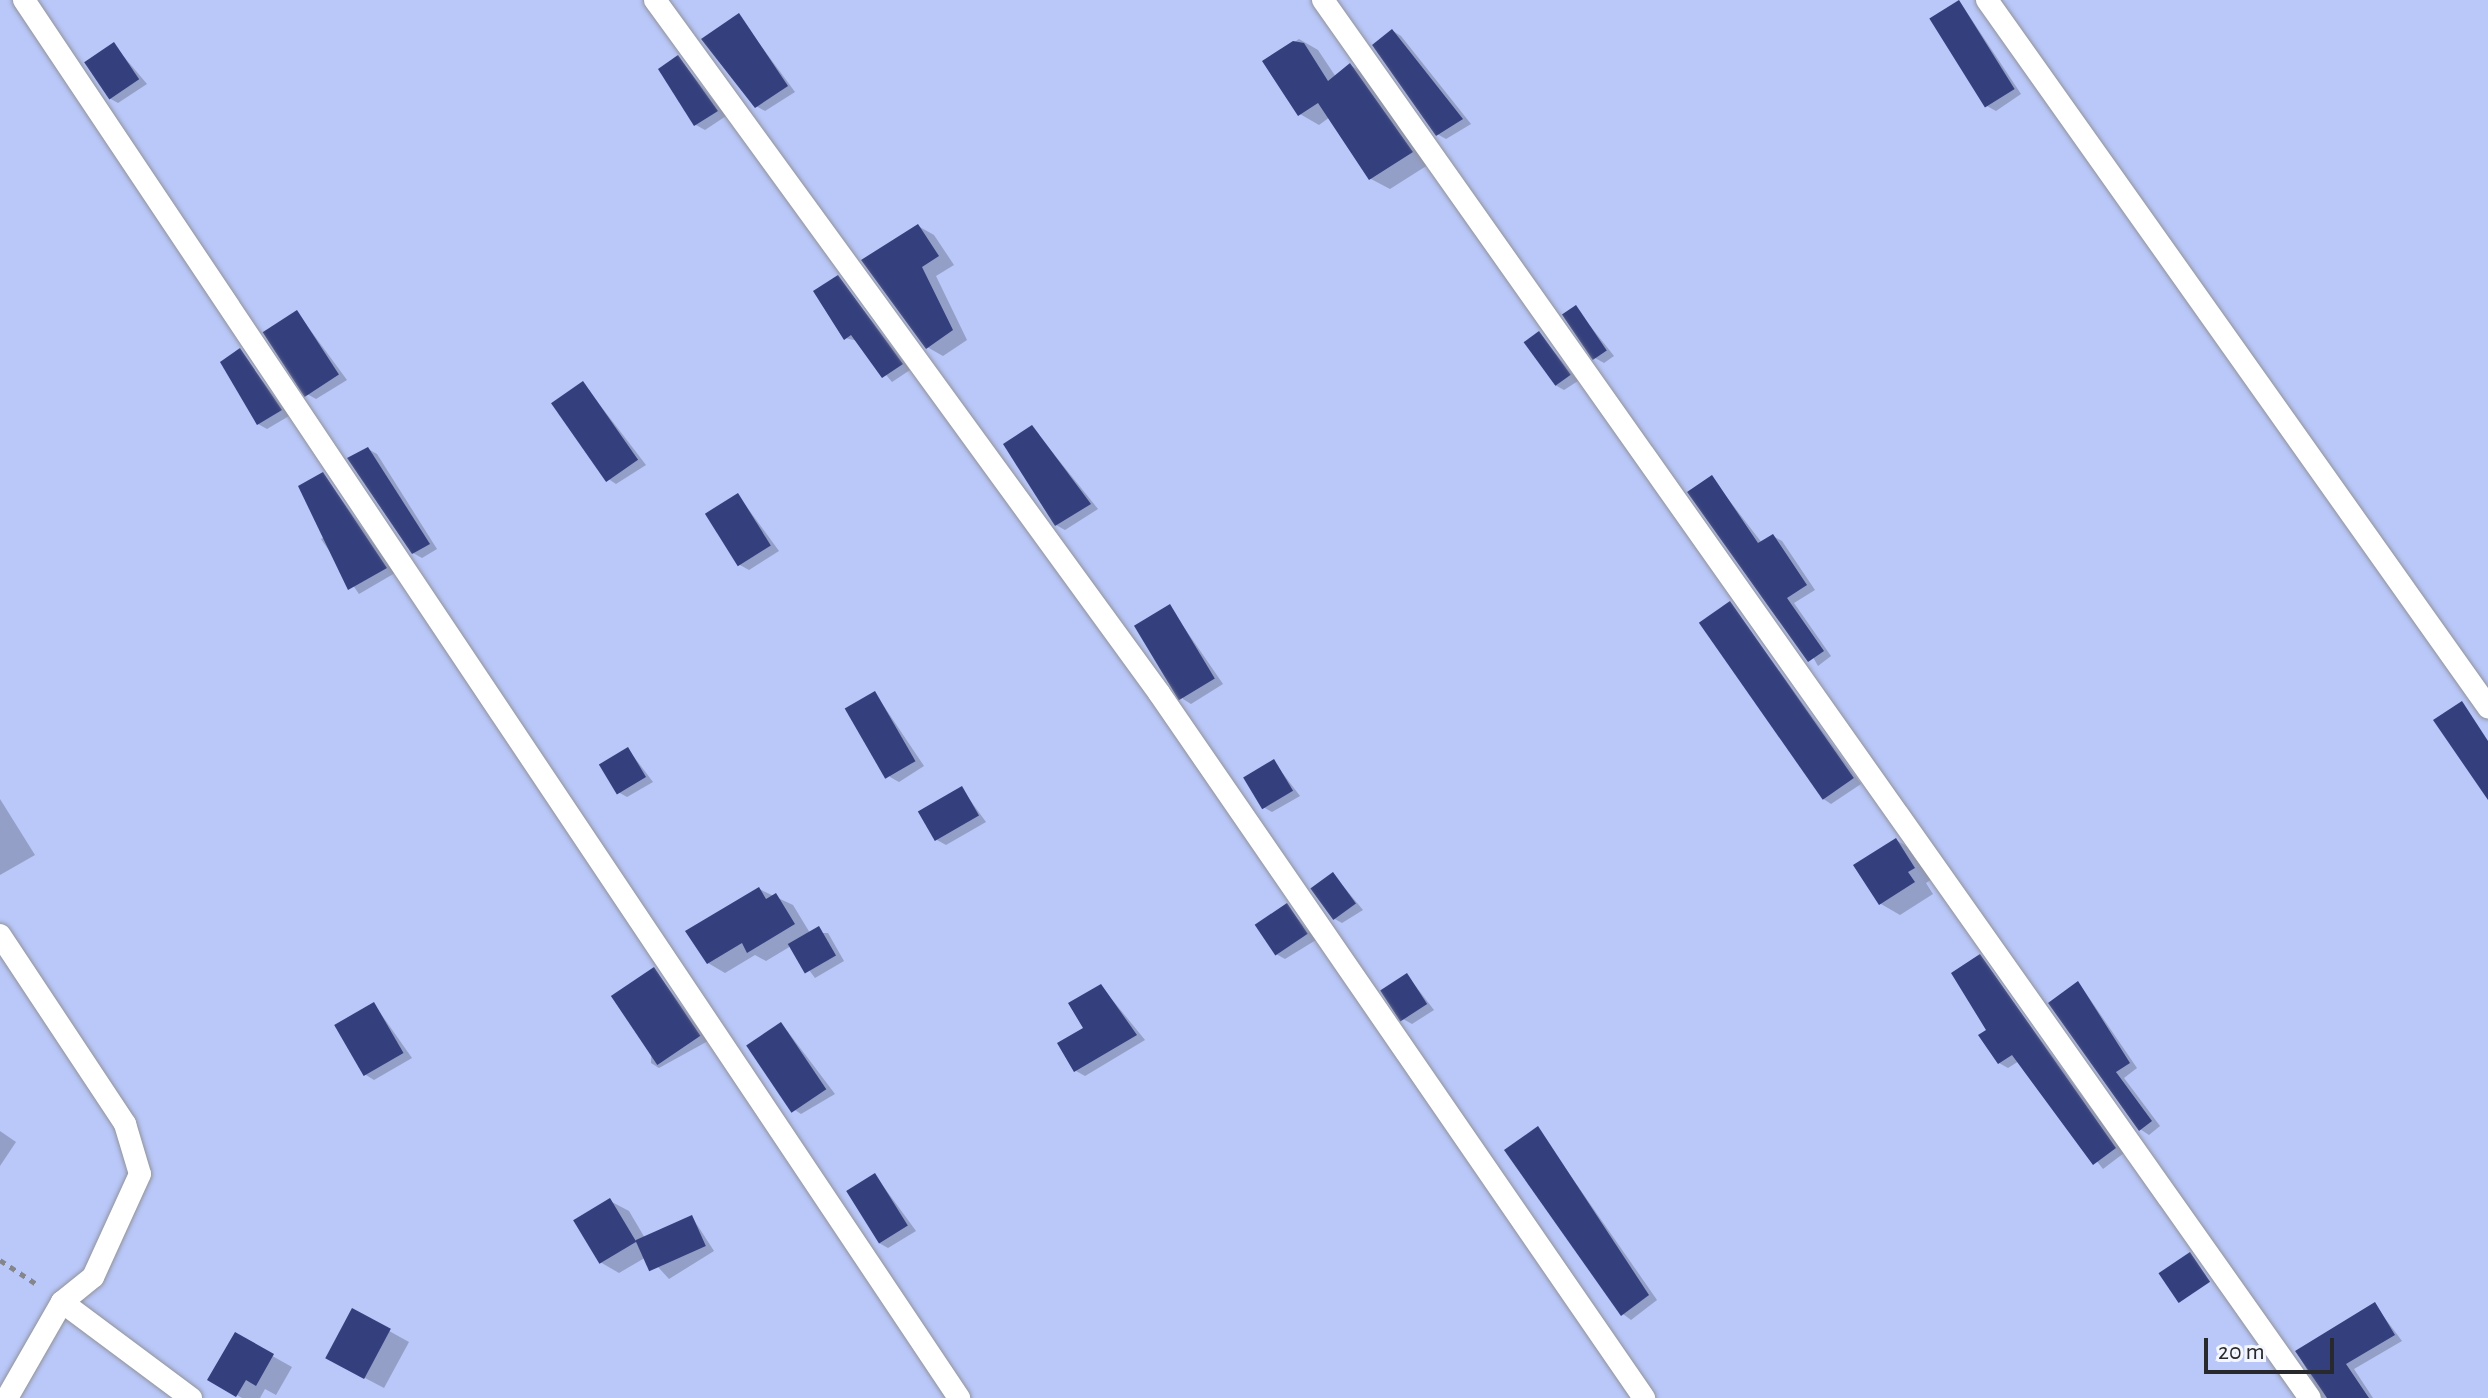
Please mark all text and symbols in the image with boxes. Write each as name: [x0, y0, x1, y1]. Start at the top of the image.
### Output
scale bar: [2208, 1322, 2338, 1372]
text: 20 m: [2218, 1340, 2265, 1364]

